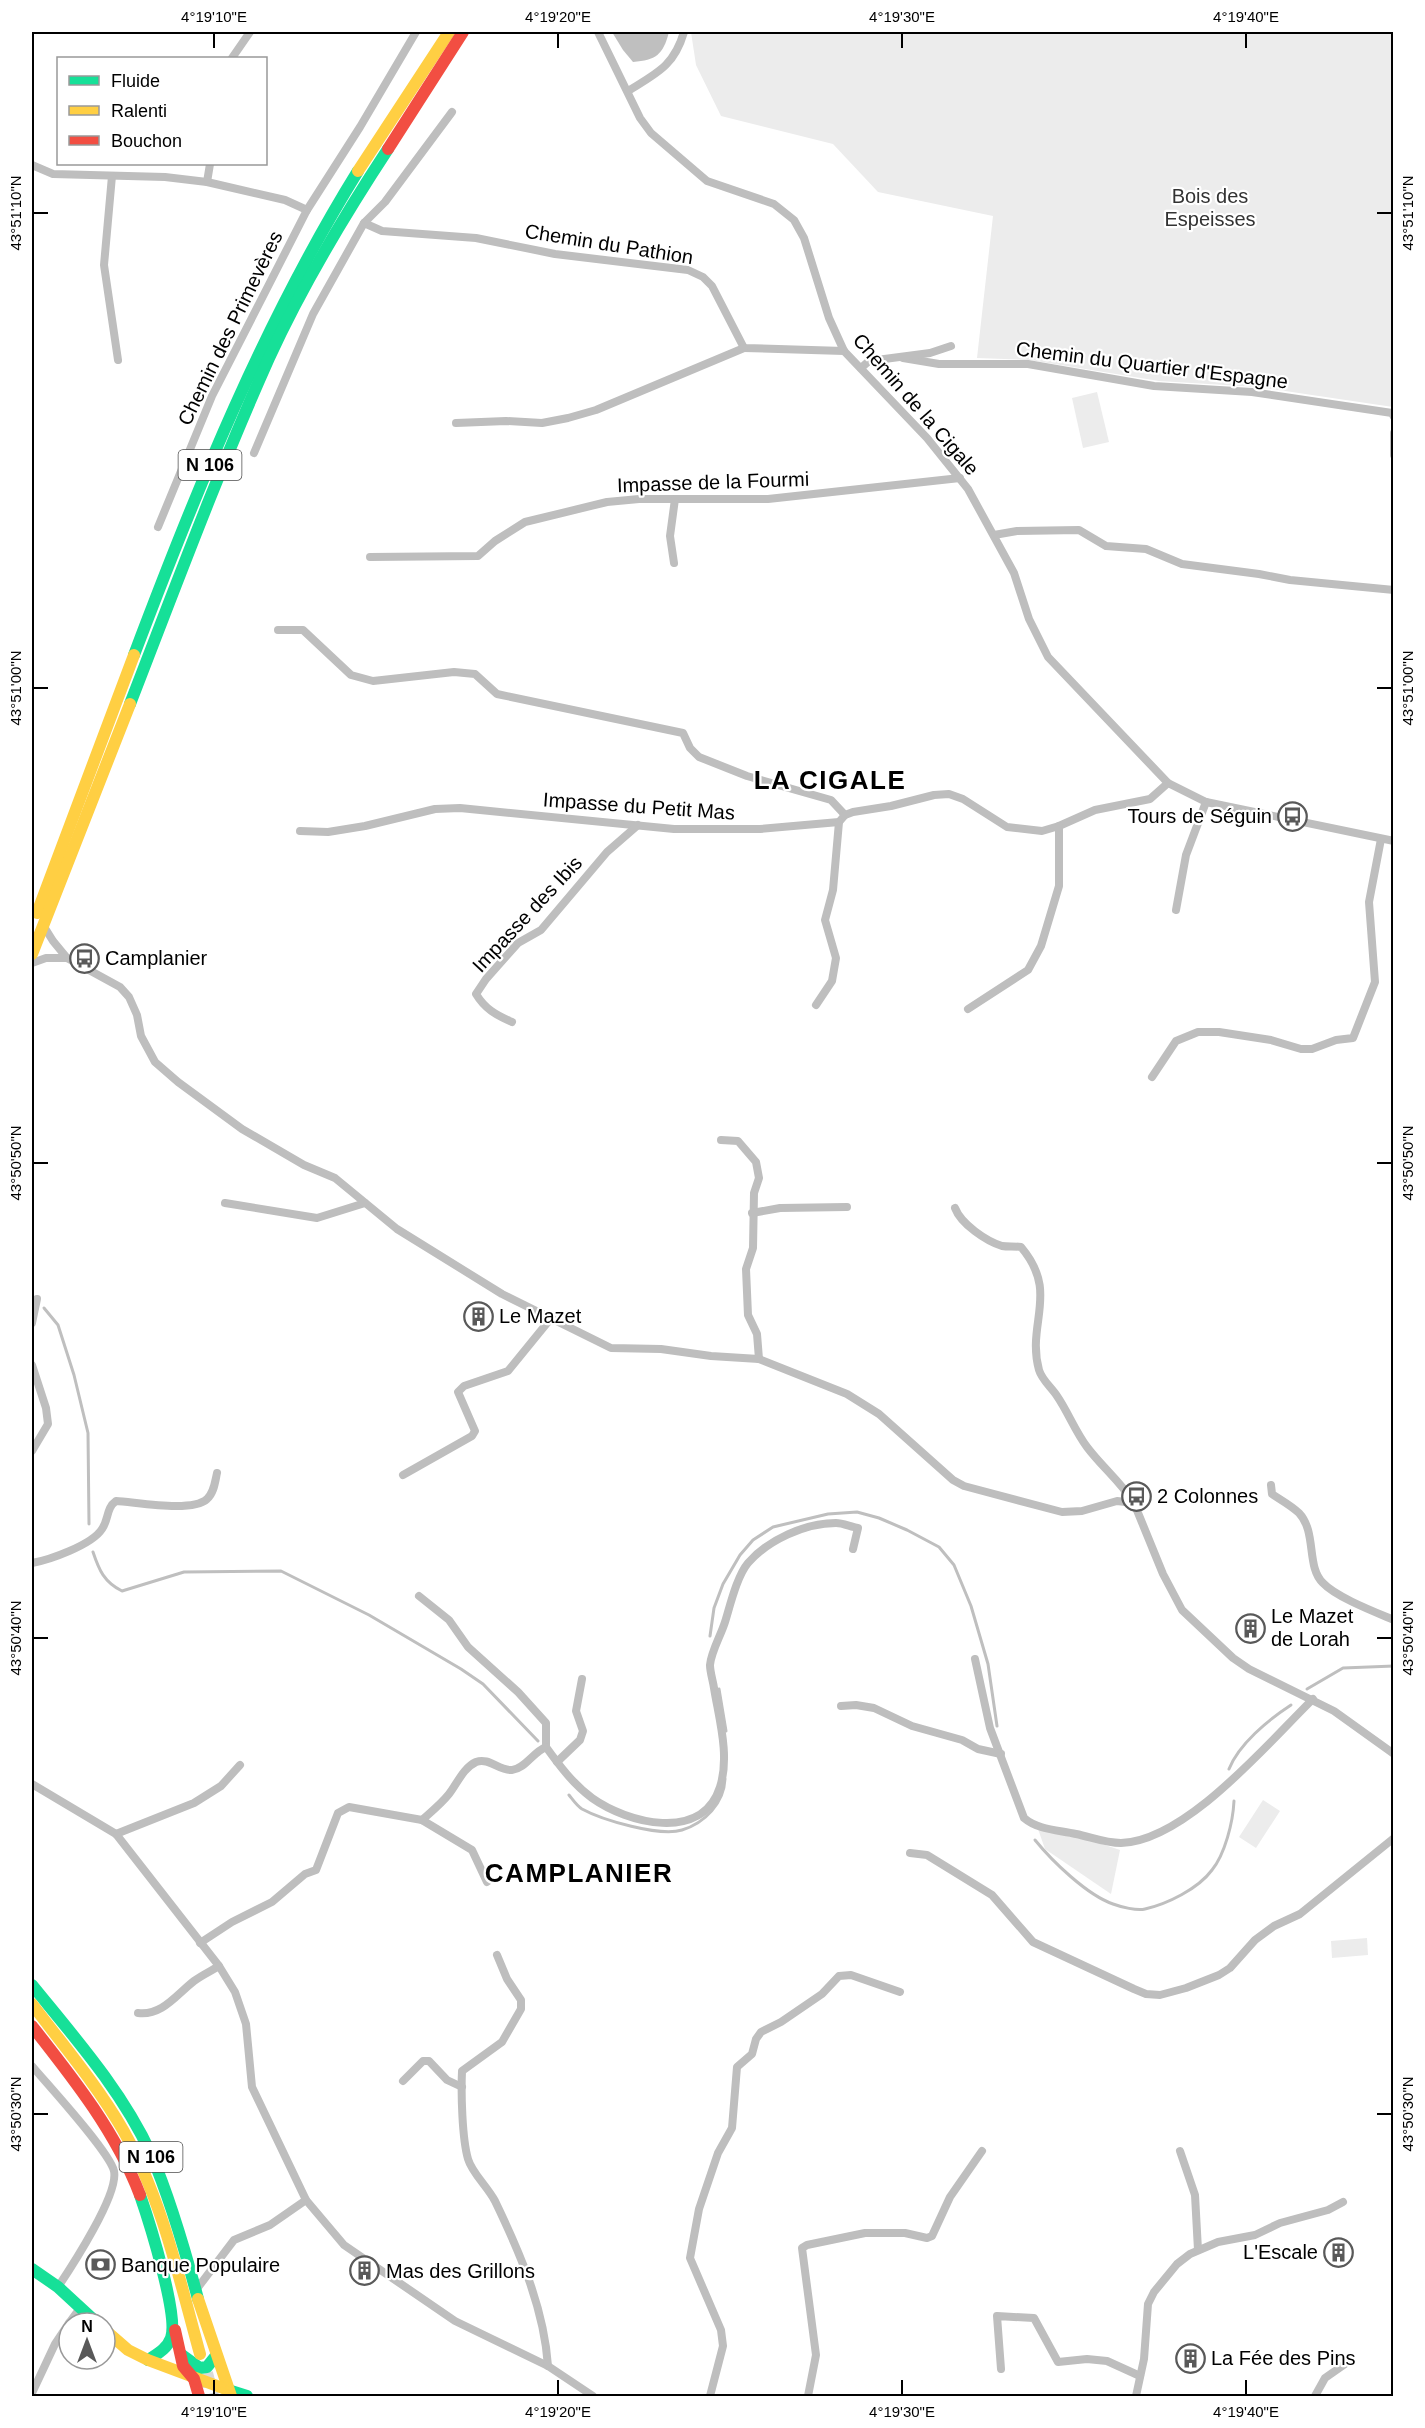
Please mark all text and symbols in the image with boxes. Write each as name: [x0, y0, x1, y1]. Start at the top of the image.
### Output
text: 4°19'10"E: [181, 8, 247, 25]
text: 4°19'20"E: [525, 8, 591, 25]
text: 4°19'30"E: [869, 8, 935, 25]
text: 4°19'40"E: [1213, 8, 1279, 25]
legend: [57, 57, 267, 165]
text: Fluide: [111, 71, 160, 91]
text: Ralenti: [111, 101, 167, 121]
text: Bouchon: [111, 131, 182, 151]
text: 43°51'10"N: [7, 175, 24, 251]
text: 43°51'10"N: [1399, 175, 1416, 251]
park label: Bois des Espeisses: [1164, 185, 1256, 230]
street label: Chemin du Pathion: [523, 220, 695, 268]
street label: Chemin des Primevères: [173, 227, 287, 429]
street label: Chemin de la Cigale: [849, 329, 983, 479]
street label: Chemin du Quartier d'Espagne: [1015, 337, 1289, 393]
road number: N 106: [178, 450, 242, 480]
street label: Impasse de la Fourmi: [617, 468, 809, 496]
text: 43°51'00"N: [7, 650, 24, 726]
text: 43°51'00"N: [1399, 650, 1416, 726]
district label: LA CIGALE: [754, 765, 906, 795]
street label: Impasse du Petit Mas: [542, 788, 736, 824]
bus stop icon: Tours de Séguin: [1277, 800, 1309, 832]
place label: Tours de Séguin: [1127, 805, 1272, 827]
street label: Impasse des Ibis: [468, 852, 586, 976]
bus stop icon: Camplanier: [68, 942, 100, 974]
place label: Camplanier: [105, 947, 208, 969]
text: 43°50'50"N: [7, 1125, 24, 1201]
text: 43°50'50"N: [1399, 1125, 1416, 1201]
building icon: Le Mazet: [462, 1300, 494, 1332]
place label: Le Mazet: [499, 1305, 582, 1327]
bus stop icon: 2 Colonnes: [1120, 1480, 1152, 1512]
place label: 2 Colonnes: [1157, 1485, 1258, 1507]
text: 43°50'40"N: [7, 1600, 24, 1676]
text: 43°50'40"N: [1399, 1600, 1416, 1676]
place label: Le Mazet de Lorah: [1271, 1605, 1354, 1650]
building icon: Le Mazet de Lorah: [1234, 1612, 1266, 1644]
district label: CAMPLANIER: [485, 1858, 673, 1888]
text: 43°50'30"N: [7, 2076, 24, 2152]
text: 43°50'30"N: [1399, 2076, 1416, 2152]
road number: N 106: [120, 2142, 182, 2172]
building icon: L'Escale: [1323, 2236, 1355, 2268]
place label: L'Escale: [1243, 2241, 1318, 2263]
bank icon: Banque Populaire: [84, 2249, 116, 2281]
place label: Banque Populaire: [121, 2254, 280, 2276]
building icon: Mas des Grillons: [349, 2255, 381, 2287]
place label: Mas des Grillons: [386, 2260, 535, 2282]
north arrow: [57, 2311, 117, 2371]
text: N: [81, 2318, 93, 2335]
building icon: La Fée des Pins: [1174, 2342, 1206, 2374]
place label: La Fée des Pins: [1211, 2347, 1356, 2369]
text: 4°19'10"E: [181, 2403, 247, 2420]
text: 4°19'20"E: [525, 2403, 591, 2420]
text: 4°19'30"E: [869, 2403, 935, 2420]
text: 4°19'40"E: [1213, 2403, 1279, 2420]

